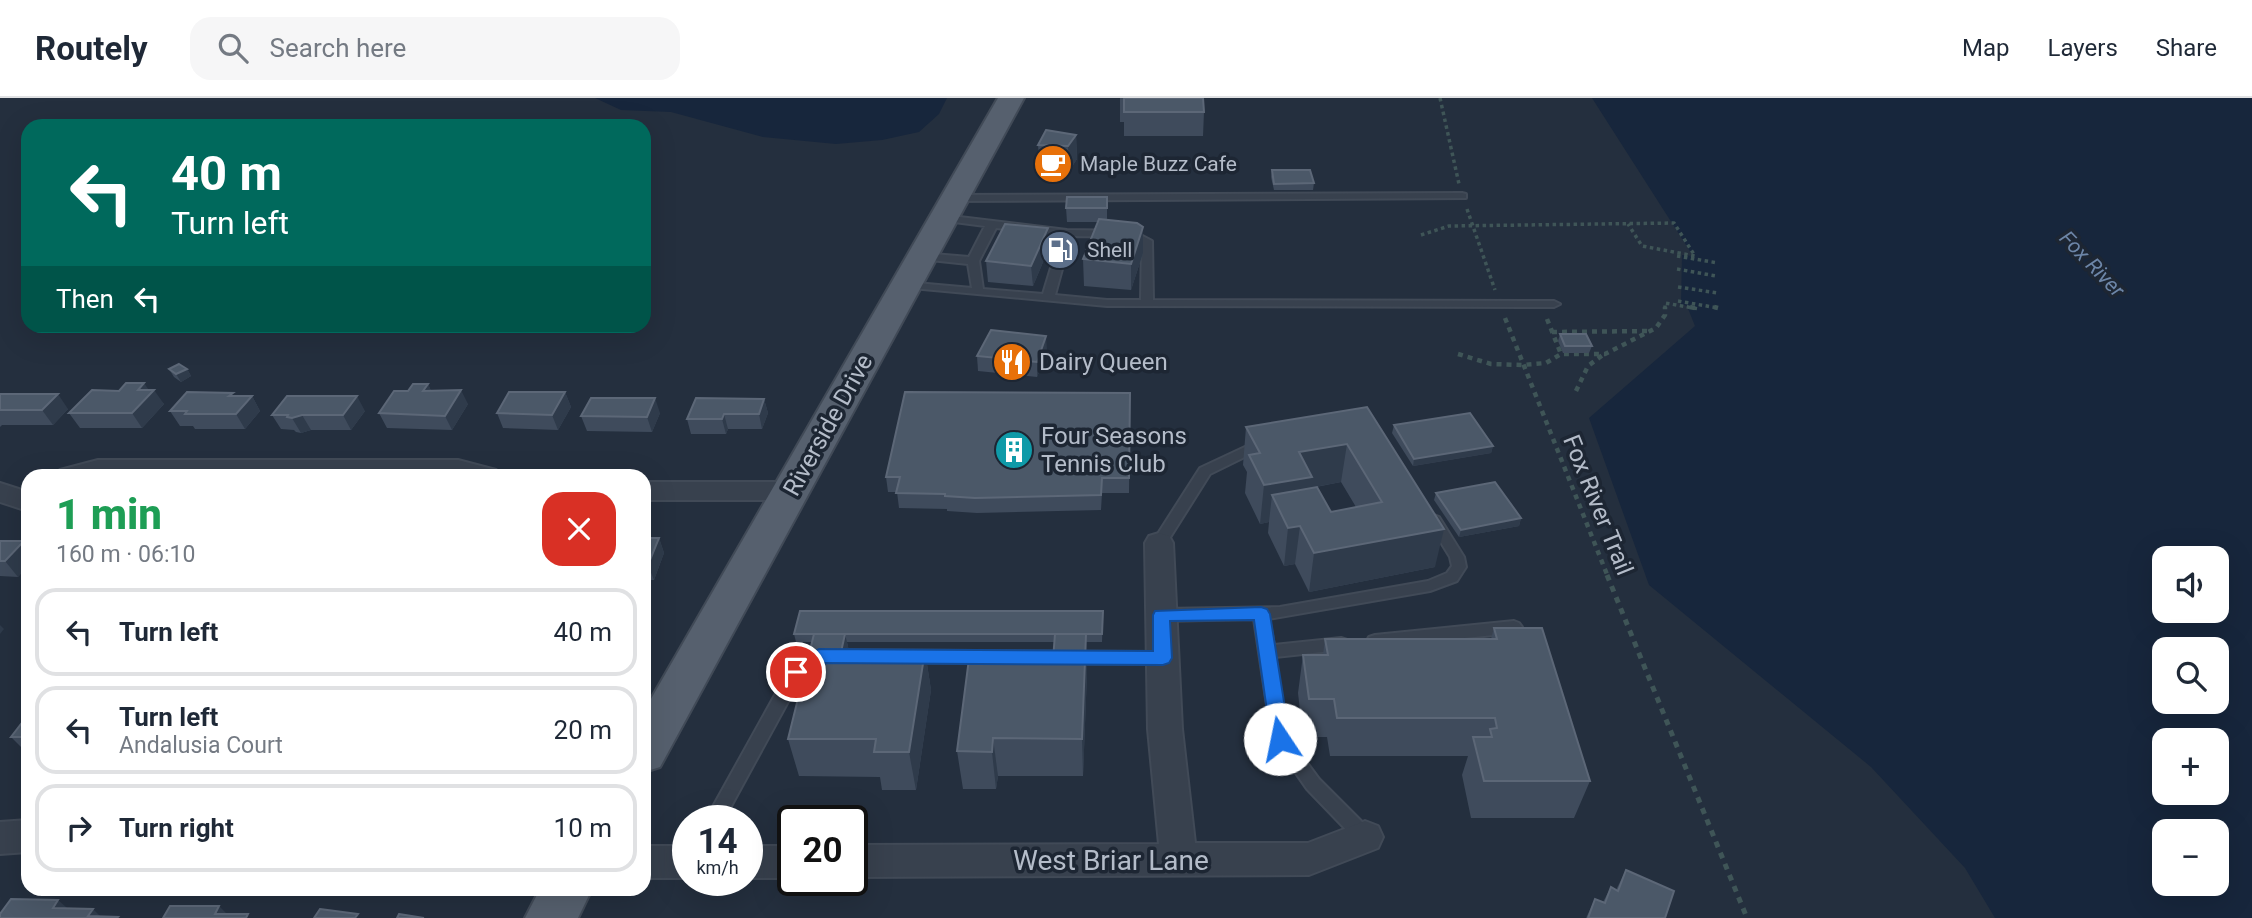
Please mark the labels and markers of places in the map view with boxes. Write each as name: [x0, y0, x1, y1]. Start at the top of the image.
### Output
cafe icon: Maple Buzz Cafe: [1032, 143, 1074, 185]
place label: Maple Buzz Cafe: [1080, 152, 1237, 176]
fuel station icon: Shell: [1039, 229, 1081, 271]
place label: Shell: [1087, 238, 1132, 262]
restaurant icon: Dairy Queen: [991, 341, 1033, 383]
place label: Dairy Queen: [1039, 348, 1168, 376]
place label: Four Seasons Tennis Club: [1041, 422, 1187, 478]
building icon: Four Seasons Tennis Club: [993, 429, 1035, 471]
pin: [766, 642, 826, 702]

